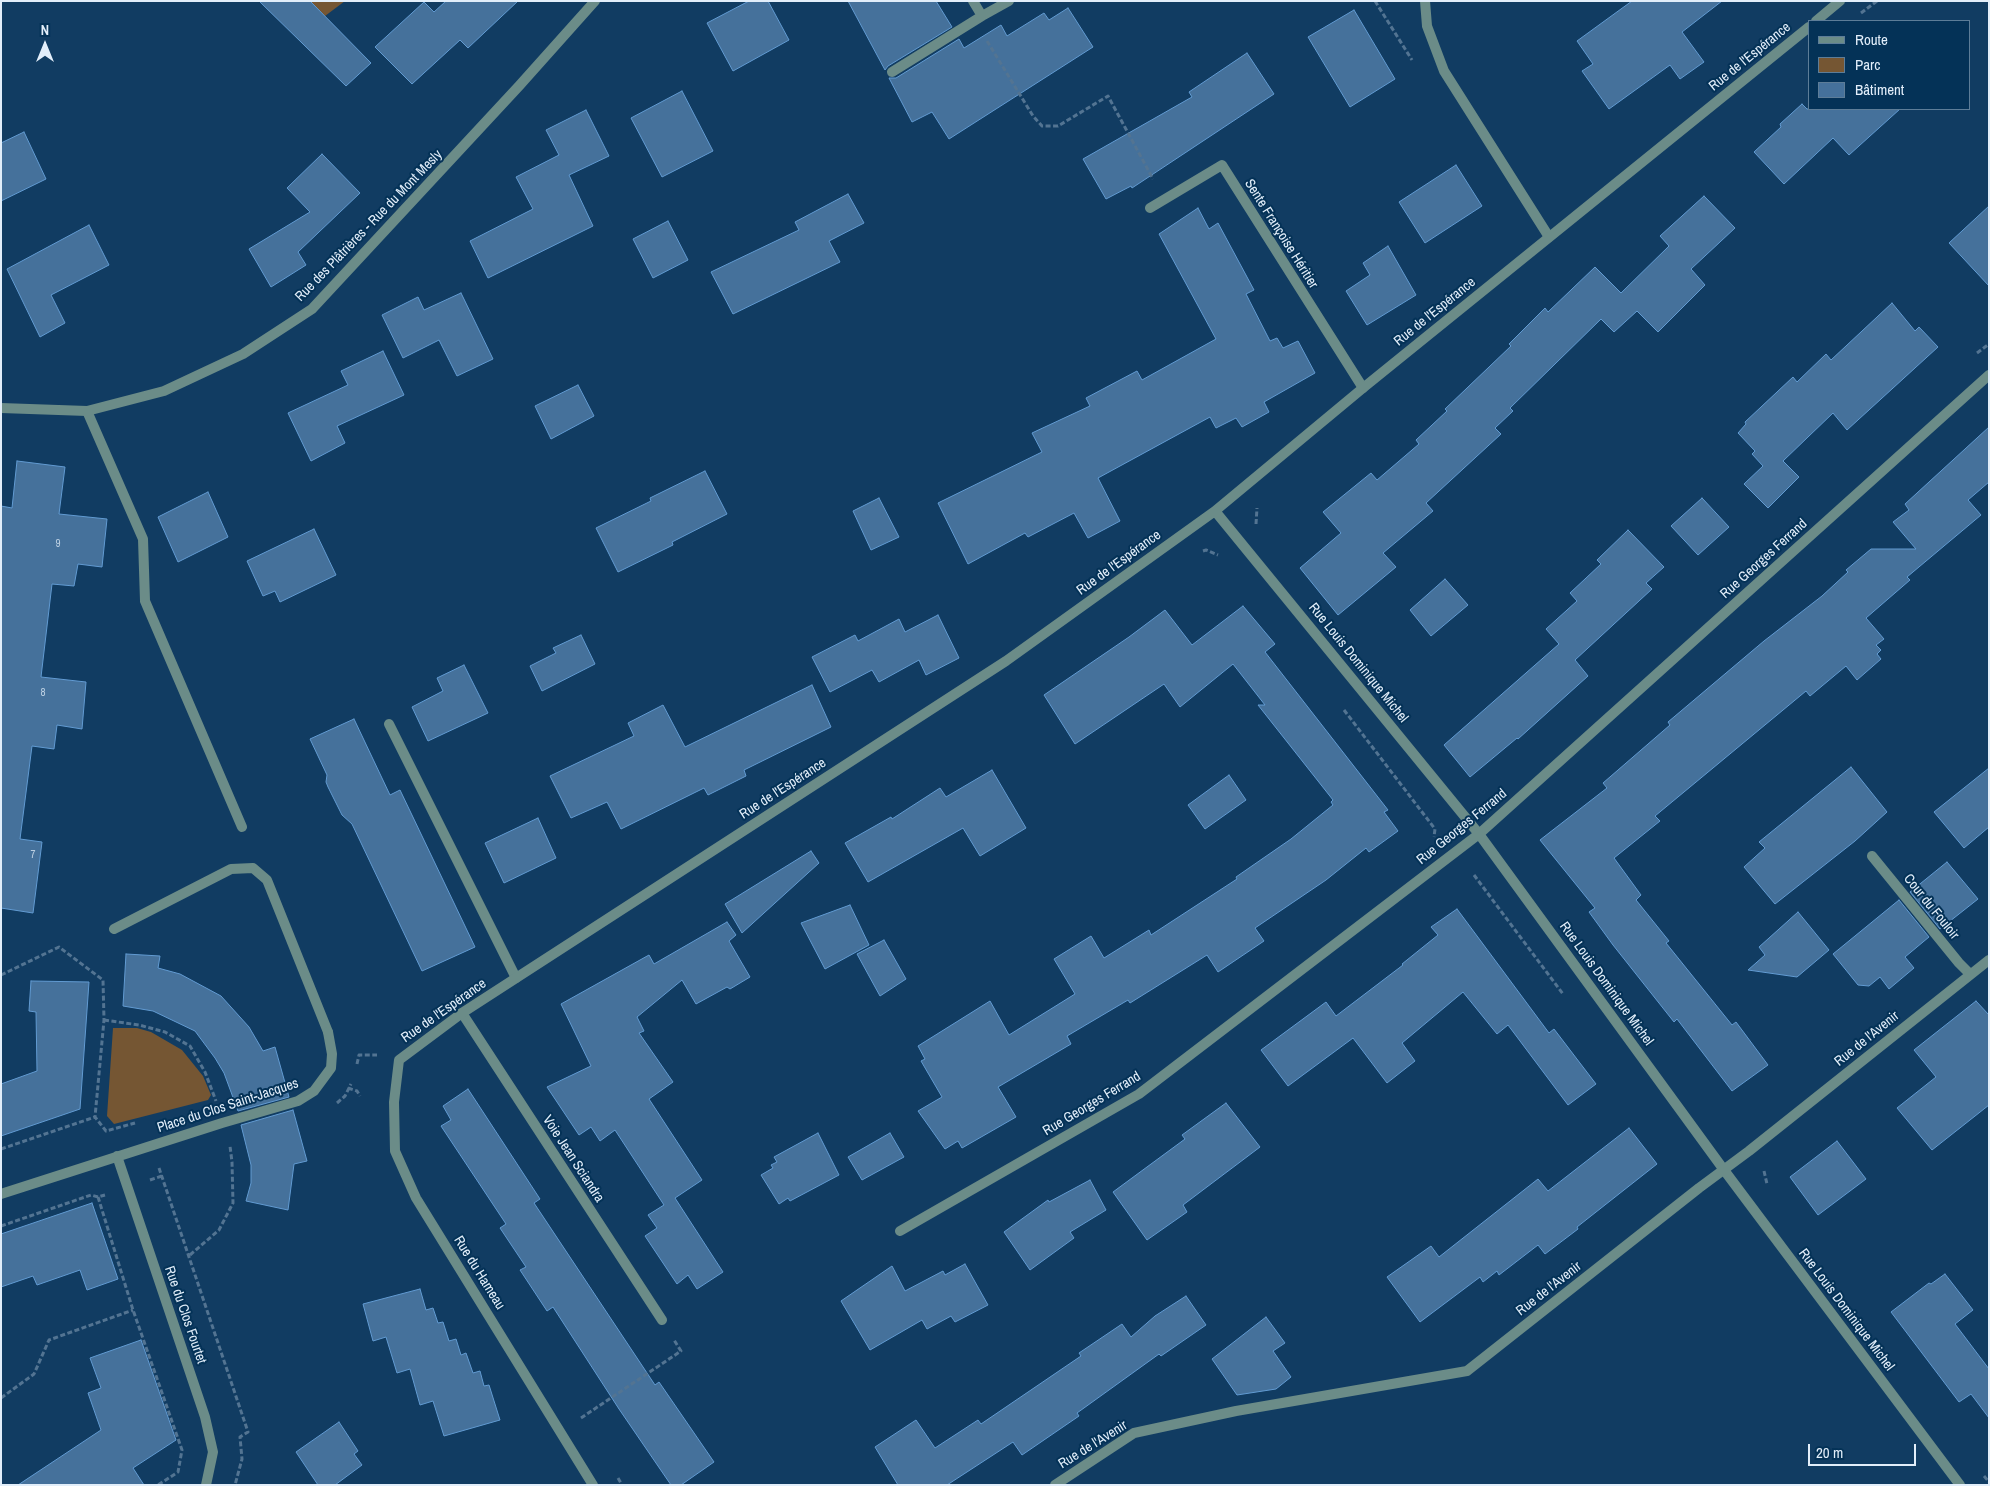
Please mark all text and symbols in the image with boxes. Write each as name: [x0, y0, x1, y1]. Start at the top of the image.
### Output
street label: Rue de l'Espérance: [1706, 19, 1794, 95]
north arrow: [20, 20, 70, 70]
legend: [1808, 20, 1970, 110]
text: N: [41, 21, 49, 39]
text: Route: [1855, 29, 1888, 50]
text: Parc: [1855, 54, 1880, 75]
text: Bâtiment: [1855, 79, 1904, 100]
street label: Rue des Plâtrières - Rue du Mont Mesly: [292, 147, 446, 305]
street label: Sente Françoise Héritier: [1241, 176, 1321, 292]
street label: Rue de l'Espérance: [1391, 274, 1479, 350]
street label: Rue Georges Ferrand: [1717, 516, 1811, 602]
street label: Rue de l'Espérance: [1074, 527, 1164, 599]
house number: 9: [55, 537, 61, 551]
street label: Rue Louis Dominique Michel: [1305, 600, 1411, 726]
house number: 8: [40, 686, 46, 700]
street label: Rue de l'Espérance: [737, 755, 829, 823]
street label: Rue Georges Ferrand: [1414, 786, 1510, 868]
house number: 7: [30, 848, 36, 862]
street label: Cour du Fouloir: [1900, 871, 1962, 943]
street label: Rue Louis Dominique Michel: [1556, 919, 1656, 1049]
street label: Rue de l'Espérance: [398, 975, 490, 1047]
street label: Rue de l'Avenir: [1831, 1008, 1903, 1070]
street label: Rue Georges Ferrand: [1040, 1068, 1144, 1140]
street label: Place du Clos Saint-Jacques: [155, 1075, 301, 1137]
street label: Voie Jean Sciandra: [539, 1112, 607, 1206]
street label: Rue du Hameau: [450, 1233, 508, 1313]
street label: Rue Louis Dominique Michel: [1795, 1246, 1897, 1374]
street label: Rue de l'Avenir: [1513, 1258, 1585, 1320]
street label: Rue du Clos Fourtet: [160, 1264, 210, 1366]
street label: Rue de l'Avenir: [1056, 1417, 1130, 1473]
scale bar: [1810, 1434, 1918, 1466]
text: 20 m: [1816, 1442, 1843, 1463]

